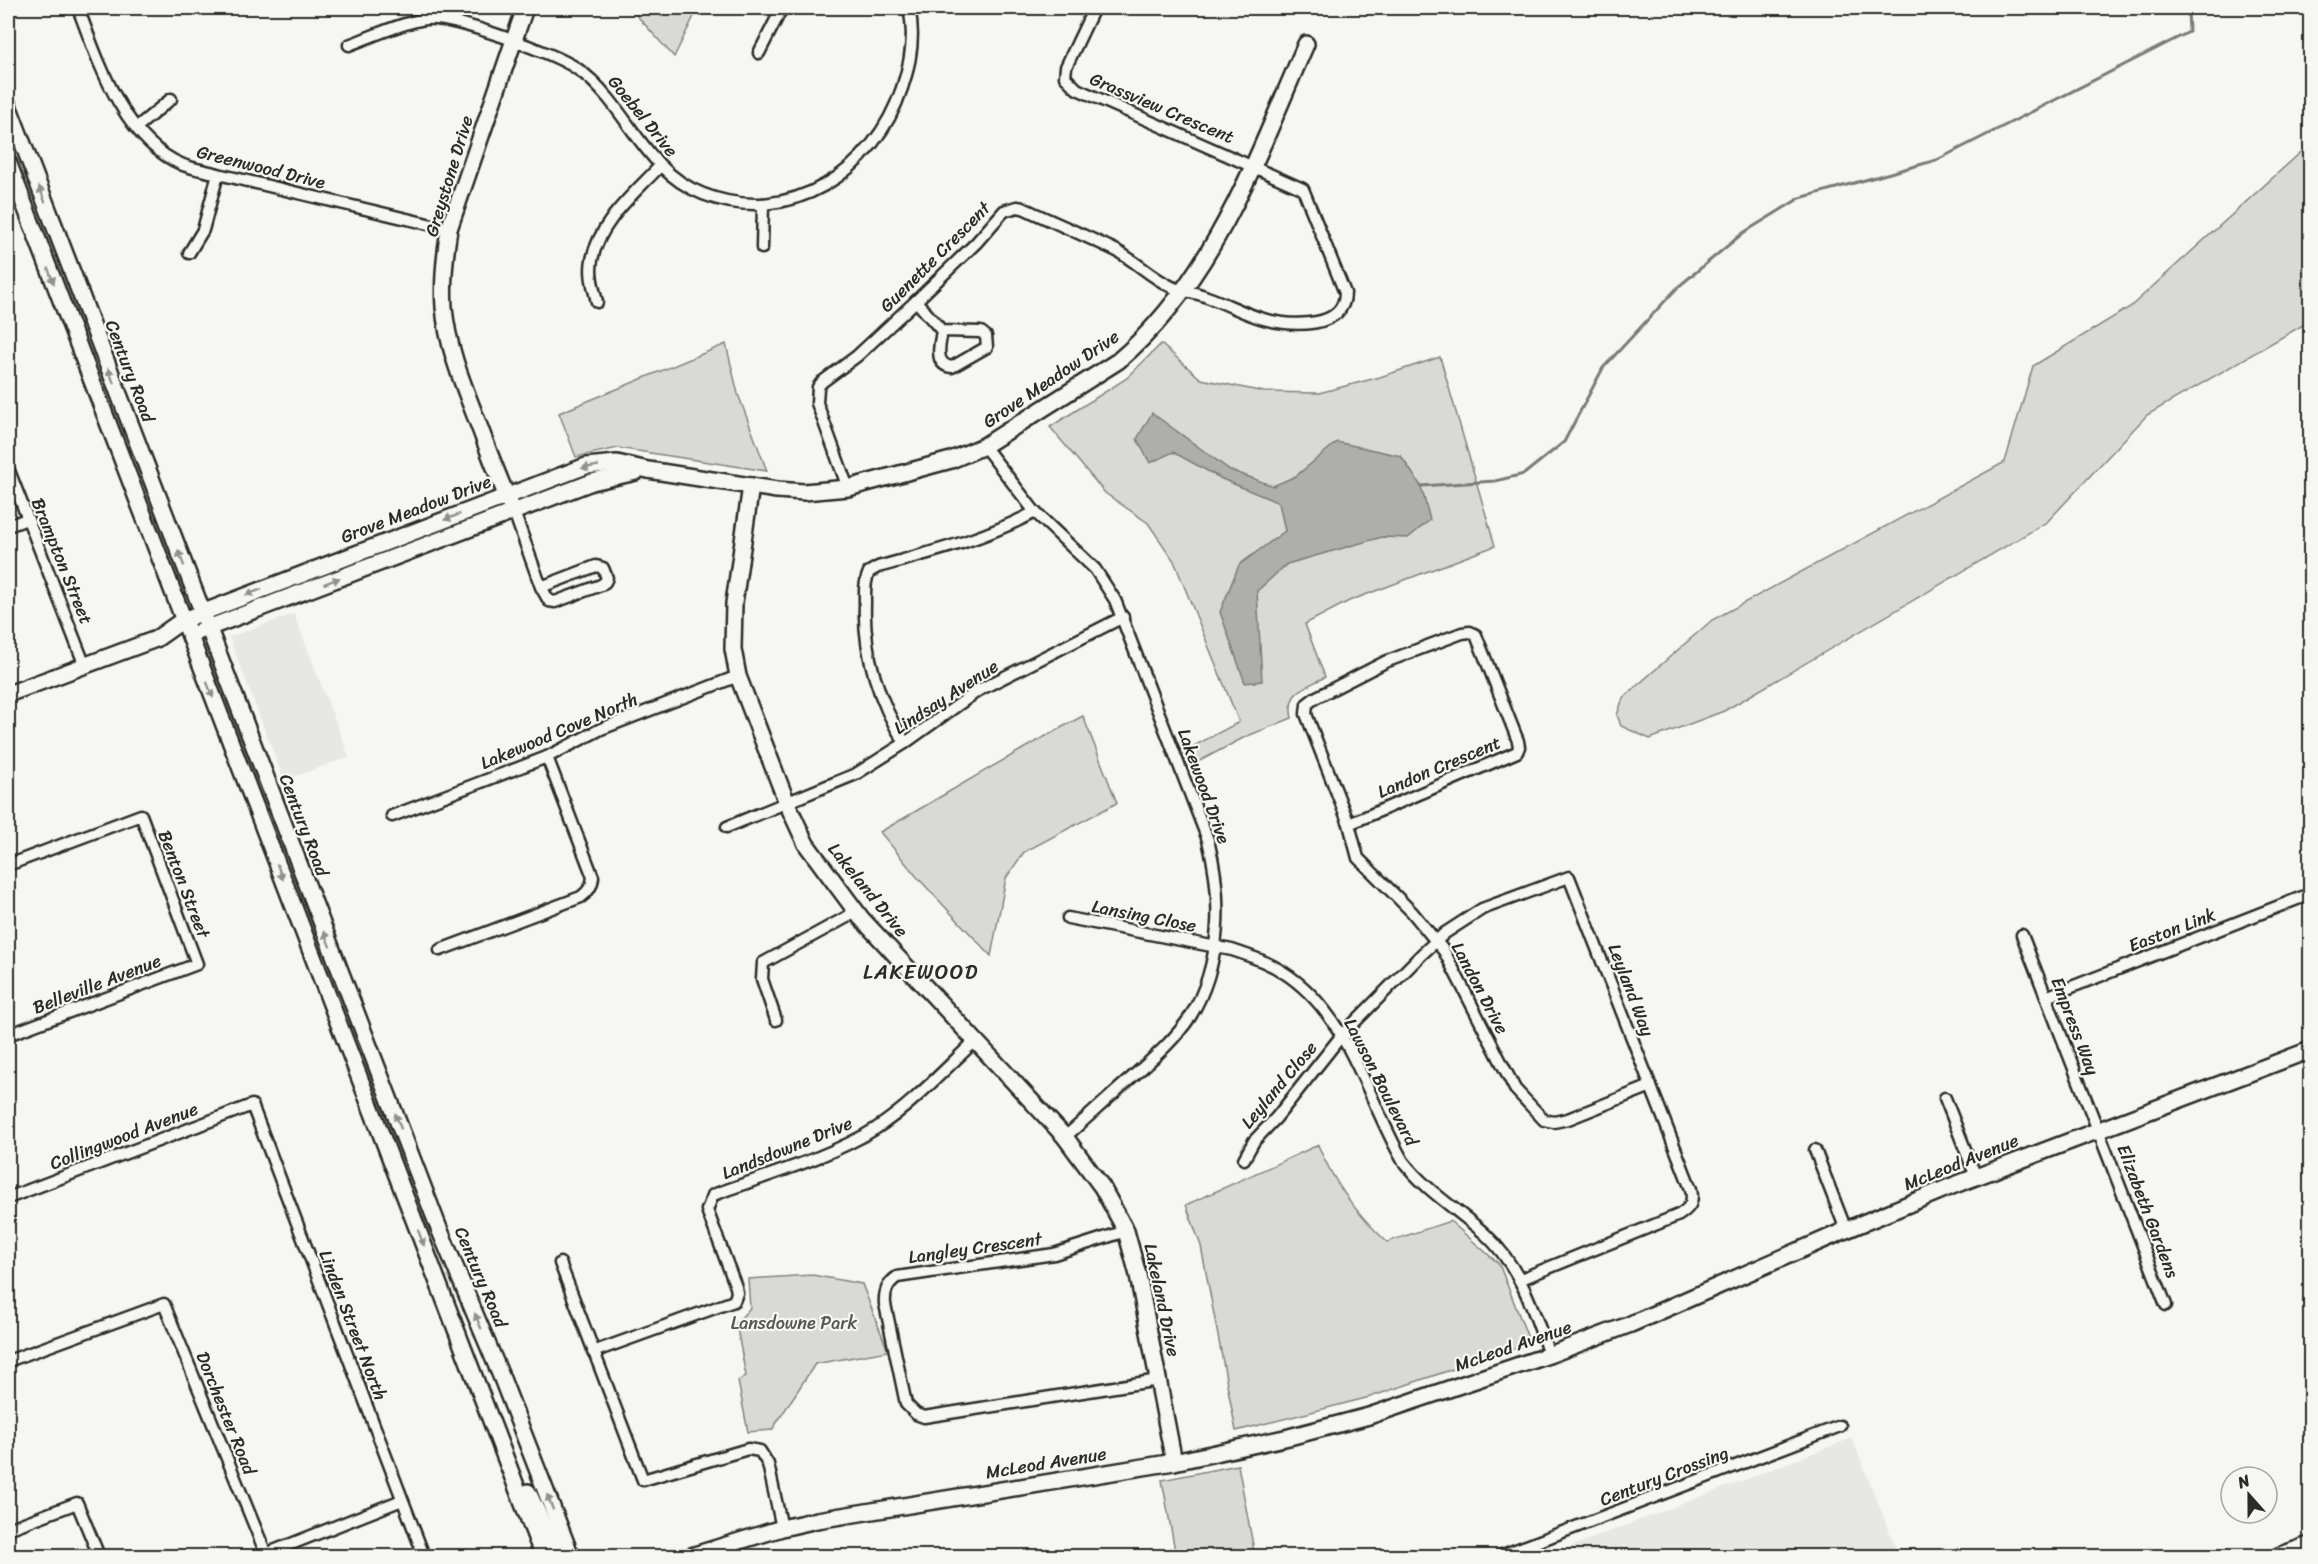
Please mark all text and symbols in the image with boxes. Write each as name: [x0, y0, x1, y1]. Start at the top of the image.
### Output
street label: Grassview Crescent: [1085, 63, 1239, 153]
street label: Goebel Drive: [600, 68, 686, 164]
street label: Greystone Drive: [415, 111, 483, 241]
street label: Greenwood Drive: [193, 136, 329, 199]
one-way arrow: [36, 185, 46, 203]
street label: Guenette Crescent: [872, 193, 999, 320]
one-way arrow: [46, 267, 56, 285]
street label: Century Road: [96, 315, 165, 428]
street label: Grove Meadow Drive: [976, 321, 1126, 437]
one-way arrow: [106, 367, 116, 385]
one-way arrow: [580, 462, 599, 471]
street label: Grove Meadow Drive: [336, 465, 496, 553]
street label: Brampton Street: [22, 493, 102, 629]
one-way arrow: [443, 512, 461, 522]
one-way arrow: [176, 549, 185, 567]
one-way arrow: [323, 575, 341, 585]
one-way arrow: [245, 588, 263, 598]
street label: Lindsay Avenue: [887, 651, 1005, 743]
one-way arrow: [206, 681, 216, 699]
street label: Lakewood Cove North: [475, 683, 643, 779]
street label: Lakewood Drive: [1168, 724, 1240, 849]
street label: Landon Crescent: [1372, 727, 1506, 807]
street label: Century Road: [270, 769, 339, 882]
street label: Benton Street: [149, 825, 220, 943]
street label: Lakeland Drive: [819, 835, 917, 945]
one-way arrow: [276, 863, 285, 881]
street label: Lansing Close: [1089, 890, 1199, 942]
street label: Easton Link: [2124, 899, 2221, 961]
one-way arrow: [322, 930, 332, 948]
street label: Landon Drive: [1442, 936, 1518, 1040]
street label: Leyland Way: [1599, 939, 1664, 1042]
street label: Belleville Avenue: [28, 945, 166, 1023]
district label: LAKEWOOD: [863, 953, 979, 991]
street label: Empress Way: [2042, 972, 2109, 1081]
street label: Lawson Boulevard: [1335, 1012, 1428, 1153]
street label: Leyland Close: [1232, 1034, 1326, 1136]
street label: Collingwood Avenue: [45, 1093, 203, 1179]
street label: Landsdowne Drive: [717, 1107, 857, 1189]
one-way arrow: [392, 1112, 402, 1130]
street label: McLeod Avenue: [1898, 1124, 2024, 1200]
street label: Elizabeth Gardens: [2108, 1139, 2188, 1283]
street label: Century Road: [445, 1221, 517, 1334]
street label: Langley Crescent: [906, 1223, 1045, 1273]
one-way arrow: [417, 1229, 426, 1247]
street label: Lakeland Drive: [1134, 1240, 1190, 1360]
street label: Linden Street North: [310, 1245, 396, 1405]
park label: Lansdowne Park: [731, 1307, 858, 1339]
street label: McLeod Avenue: [1450, 1311, 1576, 1381]
one-way arrow: [473, 1312, 482, 1329]
street label: Dorchester Road: [187, 1347, 266, 1481]
street label: Century Crossing: [1595, 1437, 1733, 1515]
street label: McLeod Avenue: [983, 1438, 1109, 1488]
north arrow: [2219, 1465, 2279, 1525]
text: N: [2232, 1466, 2255, 1497]
one-way arrow: [544, 1493, 554, 1511]

